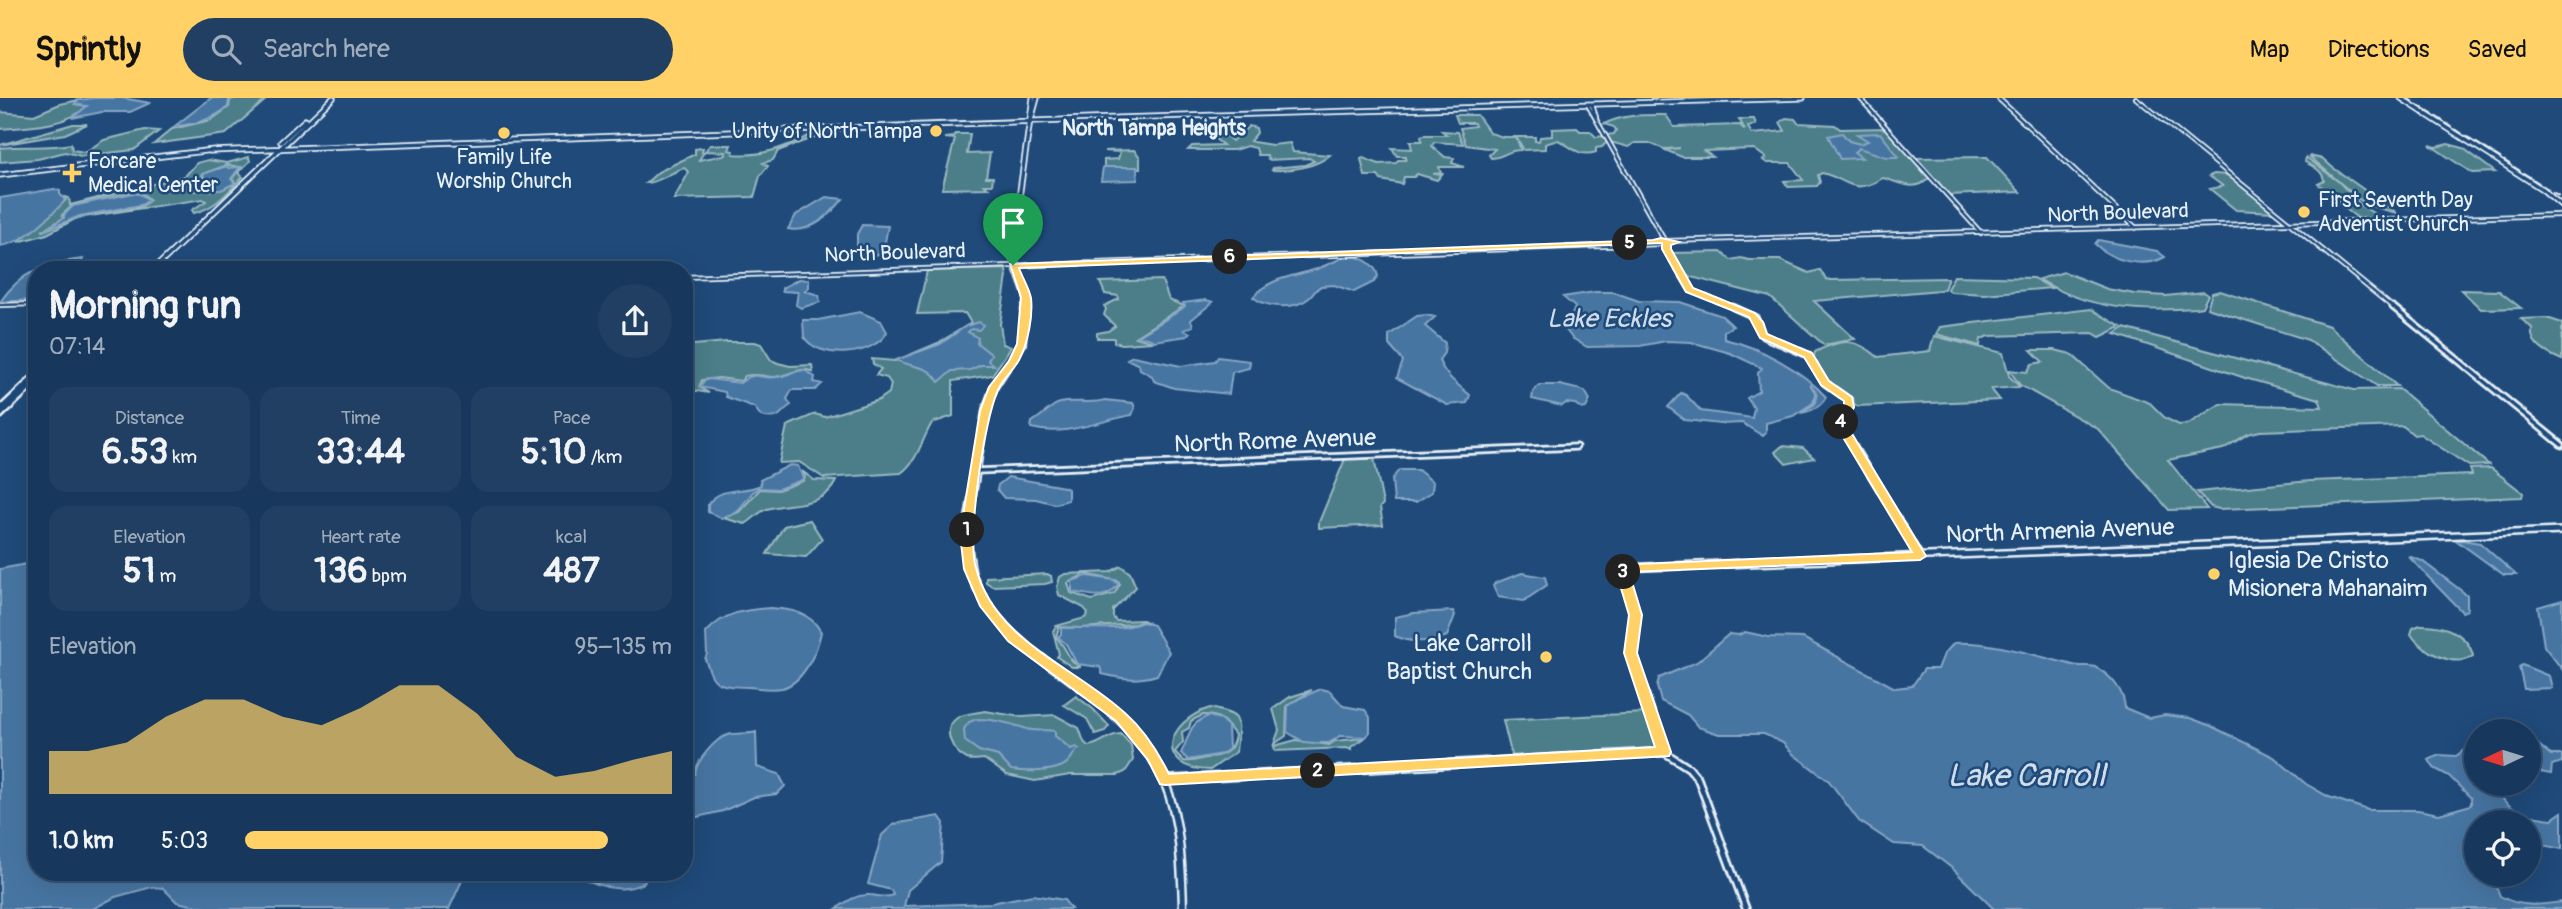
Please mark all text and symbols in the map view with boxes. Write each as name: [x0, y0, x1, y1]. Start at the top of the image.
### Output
search box: [183, 18, 673, 81]
text: Sprintly: [35, 29, 141, 70]
icon: search: [207, 30, 245, 68]
text: Search here: [263, 33, 390, 65]
text: Map: [2250, 35, 2290, 64]
text: Directions: [2328, 35, 2429, 64]
text: Saved: [2467, 35, 2527, 64]
district label: North Tampa Heights: [1062, 115, 1247, 142]
place label: Unity of North Tampa: [732, 118, 922, 145]
marker: Unity of North Tampa: [928, 123, 944, 139]
marker: Family Life Worship Church: [496, 125, 512, 141]
place label: Family Life Worship Church: [436, 144, 572, 195]
place label: Forcare Medical Center: [88, 148, 219, 199]
marker: Forcare Medical Center: [62, 163, 82, 183]
place label: First Seventh Day Adventist Church: [2318, 187, 2473, 238]
pin: [983, 193, 1043, 265]
street label: North Boulevard: [2047, 197, 2189, 229]
icon: arrive: [994, 204, 1032, 242]
marker: First Seventh Day Adventist Church: [2296, 204, 2312, 220]
pin: 5: [1612, 226, 1648, 260]
text: 5: [1624, 230, 1635, 254]
street label: North Boulevard: [824, 237, 966, 269]
pin: 6: [1212, 240, 1248, 274]
text: 6: [1224, 244, 1235, 268]
text: Morning run: [49, 282, 241, 330]
button: share: [598, 284, 672, 358]
water label: Lake Eckles: [1547, 303, 1674, 335]
text: 07:14: [49, 332, 105, 361]
pin: 4: [1824, 404, 1858, 440]
text: Distance: [115, 406, 184, 430]
text: Time: [341, 406, 380, 430]
text: Pace: [553, 406, 590, 430]
text: 4: [1835, 409, 1846, 433]
street label: North Rome Avenue: [1174, 423, 1377, 459]
text: 6.53: [102, 430, 168, 474]
text: 33:44: [316, 430, 405, 474]
text: 5:10: [521, 430, 587, 474]
text: km: [168, 445, 197, 469]
text: /km: [587, 445, 622, 469]
pin: 1: [950, 512, 984, 548]
street label: North Armenia Avenue: [1945, 513, 2175, 549]
text: 1: [963, 517, 970, 541]
text: Elevation: [113, 525, 186, 549]
text: Heart rate: [320, 525, 401, 549]
text: kcal: [556, 525, 587, 549]
place label: Iglesia De Cristo Misionera Mahanaim: [2228, 546, 2427, 603]
text: 51: [123, 549, 155, 593]
text: 136: [314, 549, 368, 593]
text: 487: [543, 549, 600, 593]
pin: 3: [1606, 554, 1640, 589]
text: 3: [1617, 559, 1628, 583]
text: m: [155, 564, 176, 588]
text: bpm: [368, 564, 407, 588]
marker: Iglesia De Cristo Misionera Mahanaim: [2206, 566, 2222, 582]
place label: Lake Carroll Baptist Church: [1386, 629, 1532, 686]
text: Elevation: [49, 632, 137, 661]
text: 95–135 m: [574, 632, 672, 661]
marker: Lake Carroll Baptist Church: [1538, 649, 1554, 665]
north arrow: [2464, 719, 2541, 796]
map controls: [2464, 719, 2541, 887]
pin: 2: [1300, 754, 1336, 788]
water label: Lake Carroll: [1947, 756, 2108, 796]
text: 2: [1312, 758, 1323, 782]
button: locate: [2464, 810, 2541, 887]
text: 1.0 km: [49, 826, 114, 855]
text: 5:03: [161, 826, 208, 855]

